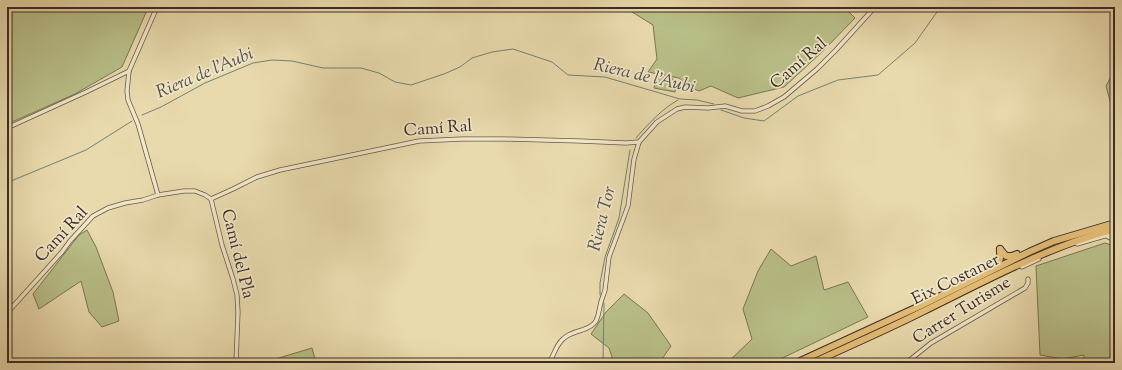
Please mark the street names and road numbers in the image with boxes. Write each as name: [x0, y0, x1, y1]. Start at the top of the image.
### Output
street label: Camí Ral: [765, 32, 833, 96]
street label: Camí Ral: [403, 115, 473, 143]
street label: Camí Ral: [30, 202, 94, 268]
street label: Camí del Pla: [214, 207, 260, 302]
street label: Eix Costaner: [908, 248, 1005, 312]
street label: Carrer Turisme: [908, 271, 1016, 351]

